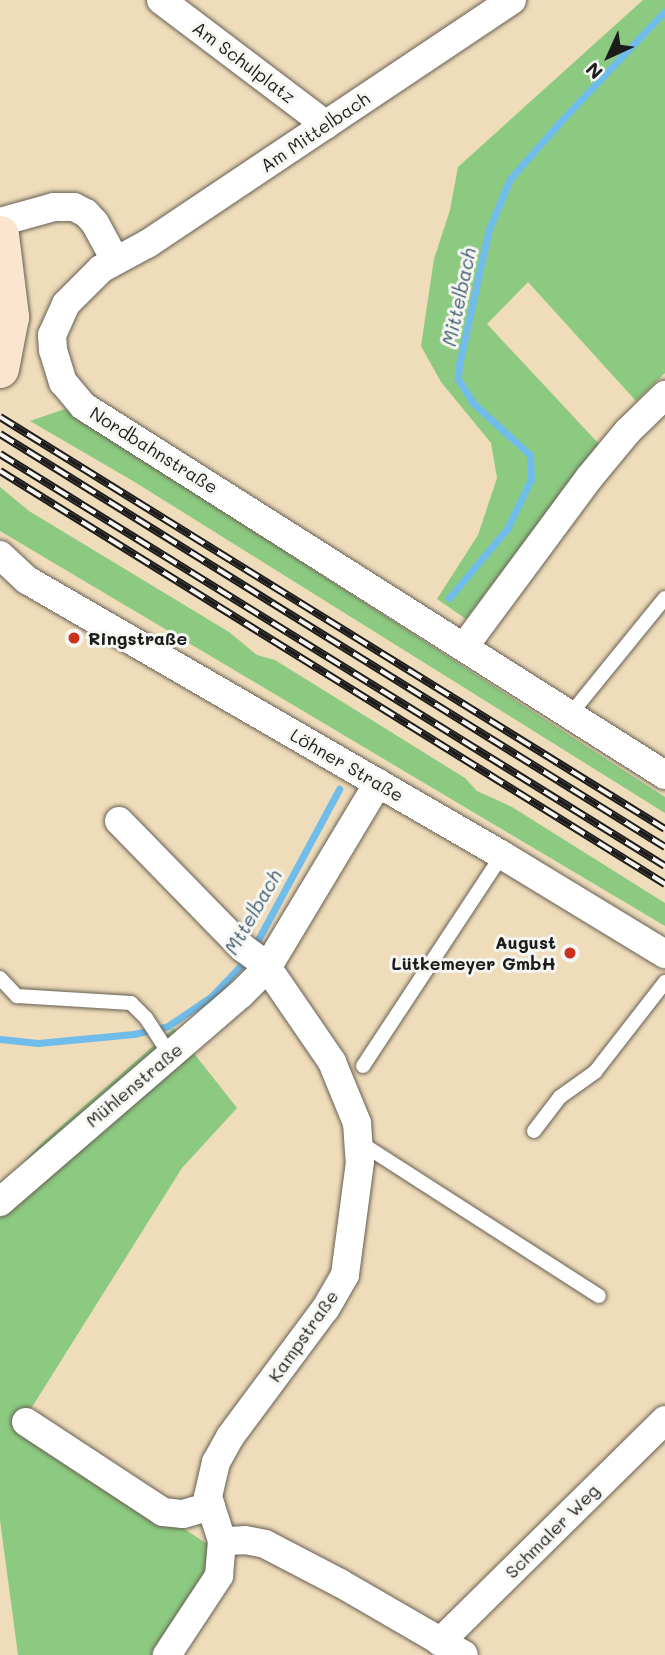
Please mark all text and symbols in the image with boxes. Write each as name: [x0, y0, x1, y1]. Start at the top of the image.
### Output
street label: Am Schulplatz: [189, 16, 299, 108]
north arrow: [574, 21, 644, 91]
text: N: [580, 57, 608, 85]
street label: Am Mittelbach: [256, 87, 374, 177]
water label: Mittelbach: [437, 246, 481, 348]
street label: Nordbahnstraße: [86, 402, 222, 498]
place label: Ringstraße: [88, 627, 187, 649]
marker: Ringstraße: [66, 630, 82, 646]
street label: Löhner Straße: [287, 724, 407, 806]
water label: Mttelbach: [220, 866, 286, 958]
place label: August Lütkemeyer GmbH: [391, 932, 556, 974]
marker: August Lütkemeyer GmbH: [562, 945, 578, 961]
street label: Mühlenstraße: [81, 1038, 187, 1132]
street label: Kampstraße: [263, 1286, 343, 1386]
street label: Schmaler Weg: [500, 1479, 604, 1583]

